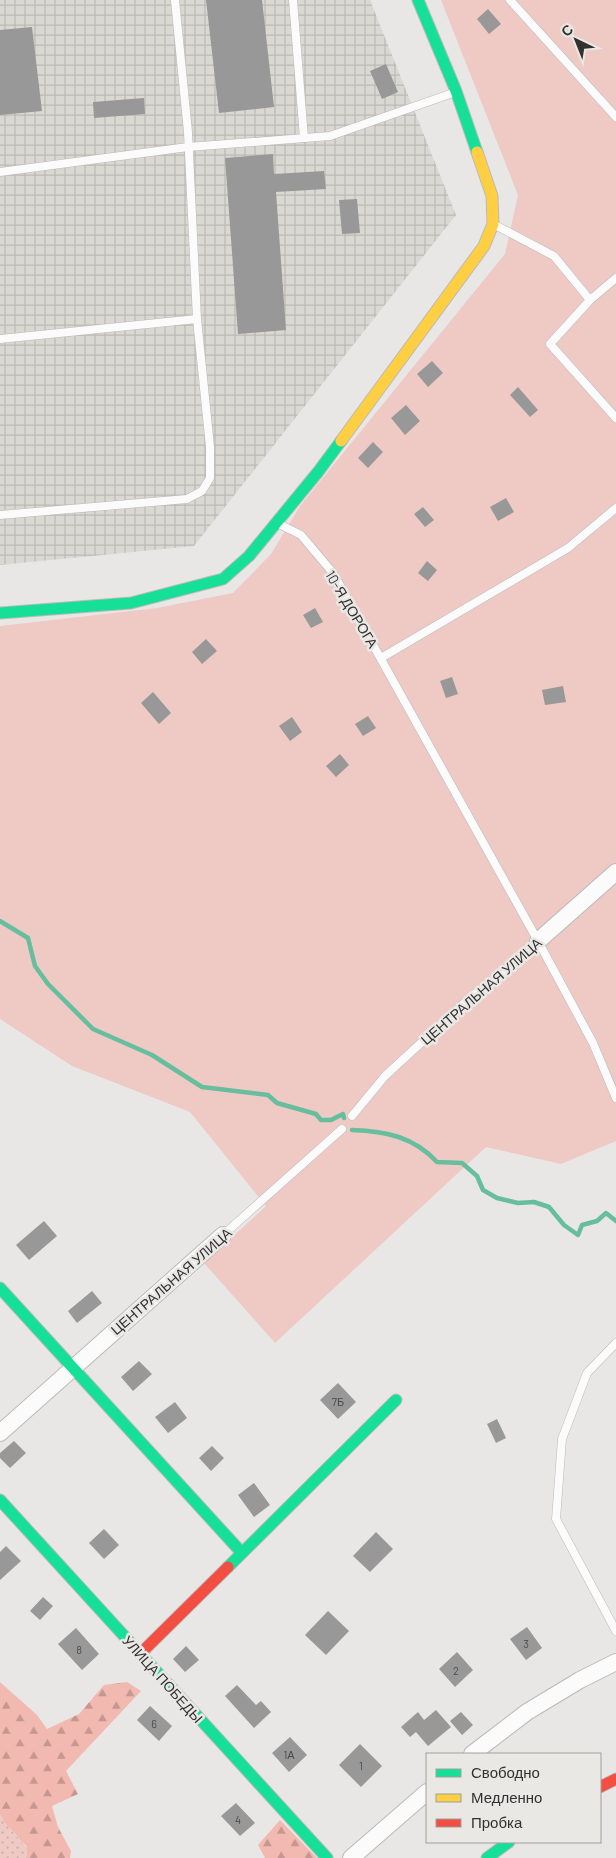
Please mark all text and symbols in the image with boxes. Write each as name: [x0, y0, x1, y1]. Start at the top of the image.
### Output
north arrow: [551, 15, 601, 65]
text: С: [557, 20, 576, 40]
street label: 10-Я ДОРОГА: [322, 567, 382, 651]
street label: ЦЕНТРАЛЬНАЯ УЛИЦА: [417, 933, 545, 1048]
street label: ЦЕНТРАЛЬНАЯ УЛИЦА: [107, 1223, 235, 1338]
house number: 7Б: [332, 1395, 344, 1408]
street label: УЛИЦА ПОБЕДЫ: [119, 1632, 207, 1726]
house number: 3: [523, 1637, 529, 1650]
house number: 8: [76, 1643, 82, 1656]
house number: 2: [453, 1664, 459, 1677]
house number: 6: [151, 1717, 157, 1730]
house number: 1А: [283, 1748, 295, 1761]
legend: [426, 1753, 601, 1843]
house number: 1: [359, 1759, 363, 1772]
text: Свободно: [471, 1763, 540, 1781]
text: Медленно: [471, 1788, 542, 1806]
house number: 4: [235, 1813, 241, 1826]
text: Пробка: [471, 1813, 523, 1831]

